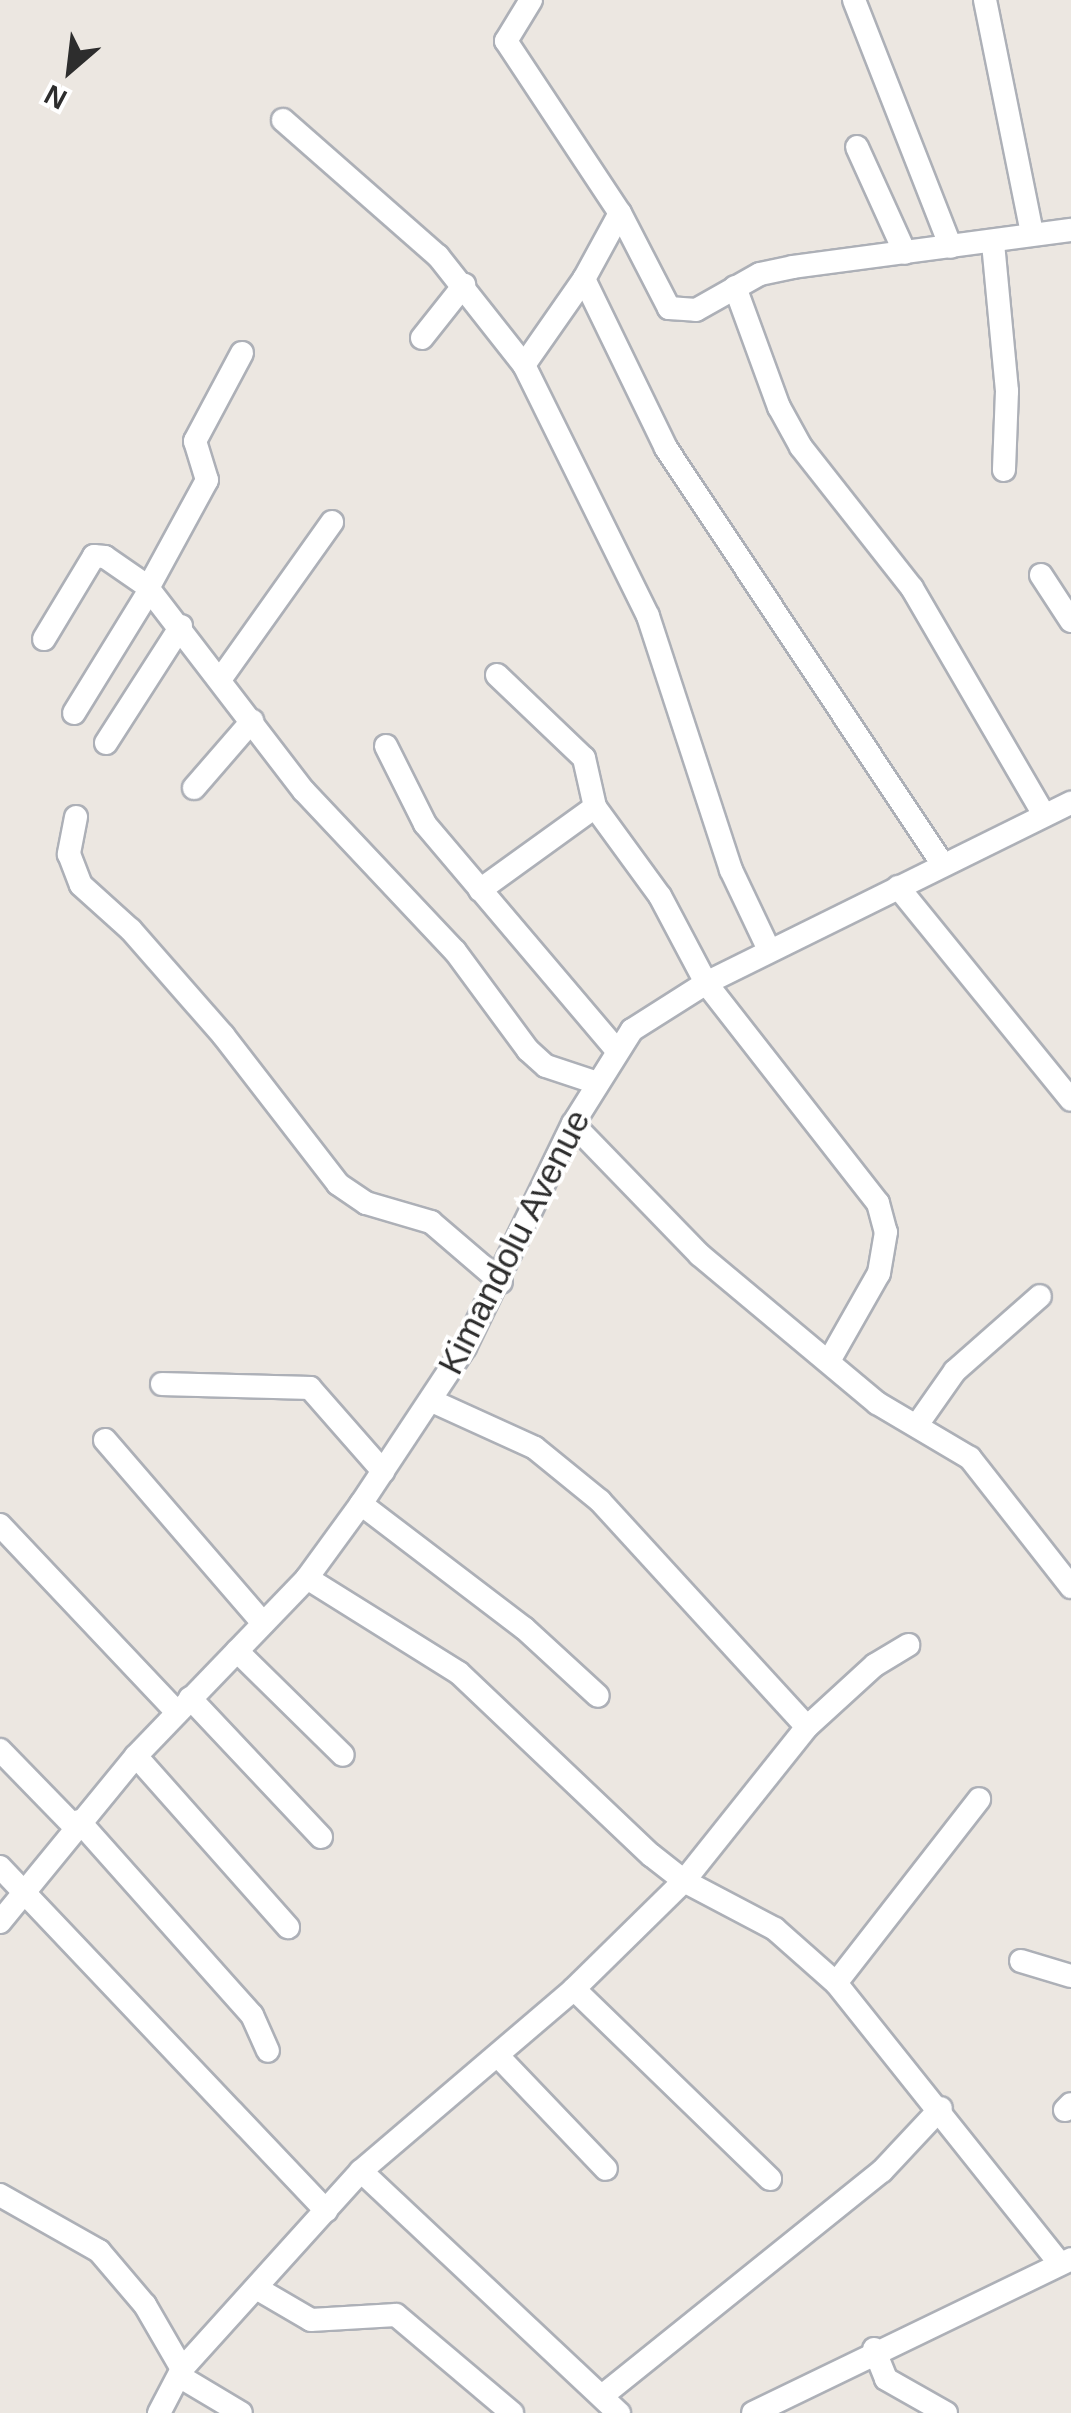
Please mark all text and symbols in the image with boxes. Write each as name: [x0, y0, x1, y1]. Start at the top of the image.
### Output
north arrow: [20, 20, 120, 120]
text: N: [39, 78, 72, 115]
street label: Kimandolu Avenue: [429, 1102, 599, 1382]

